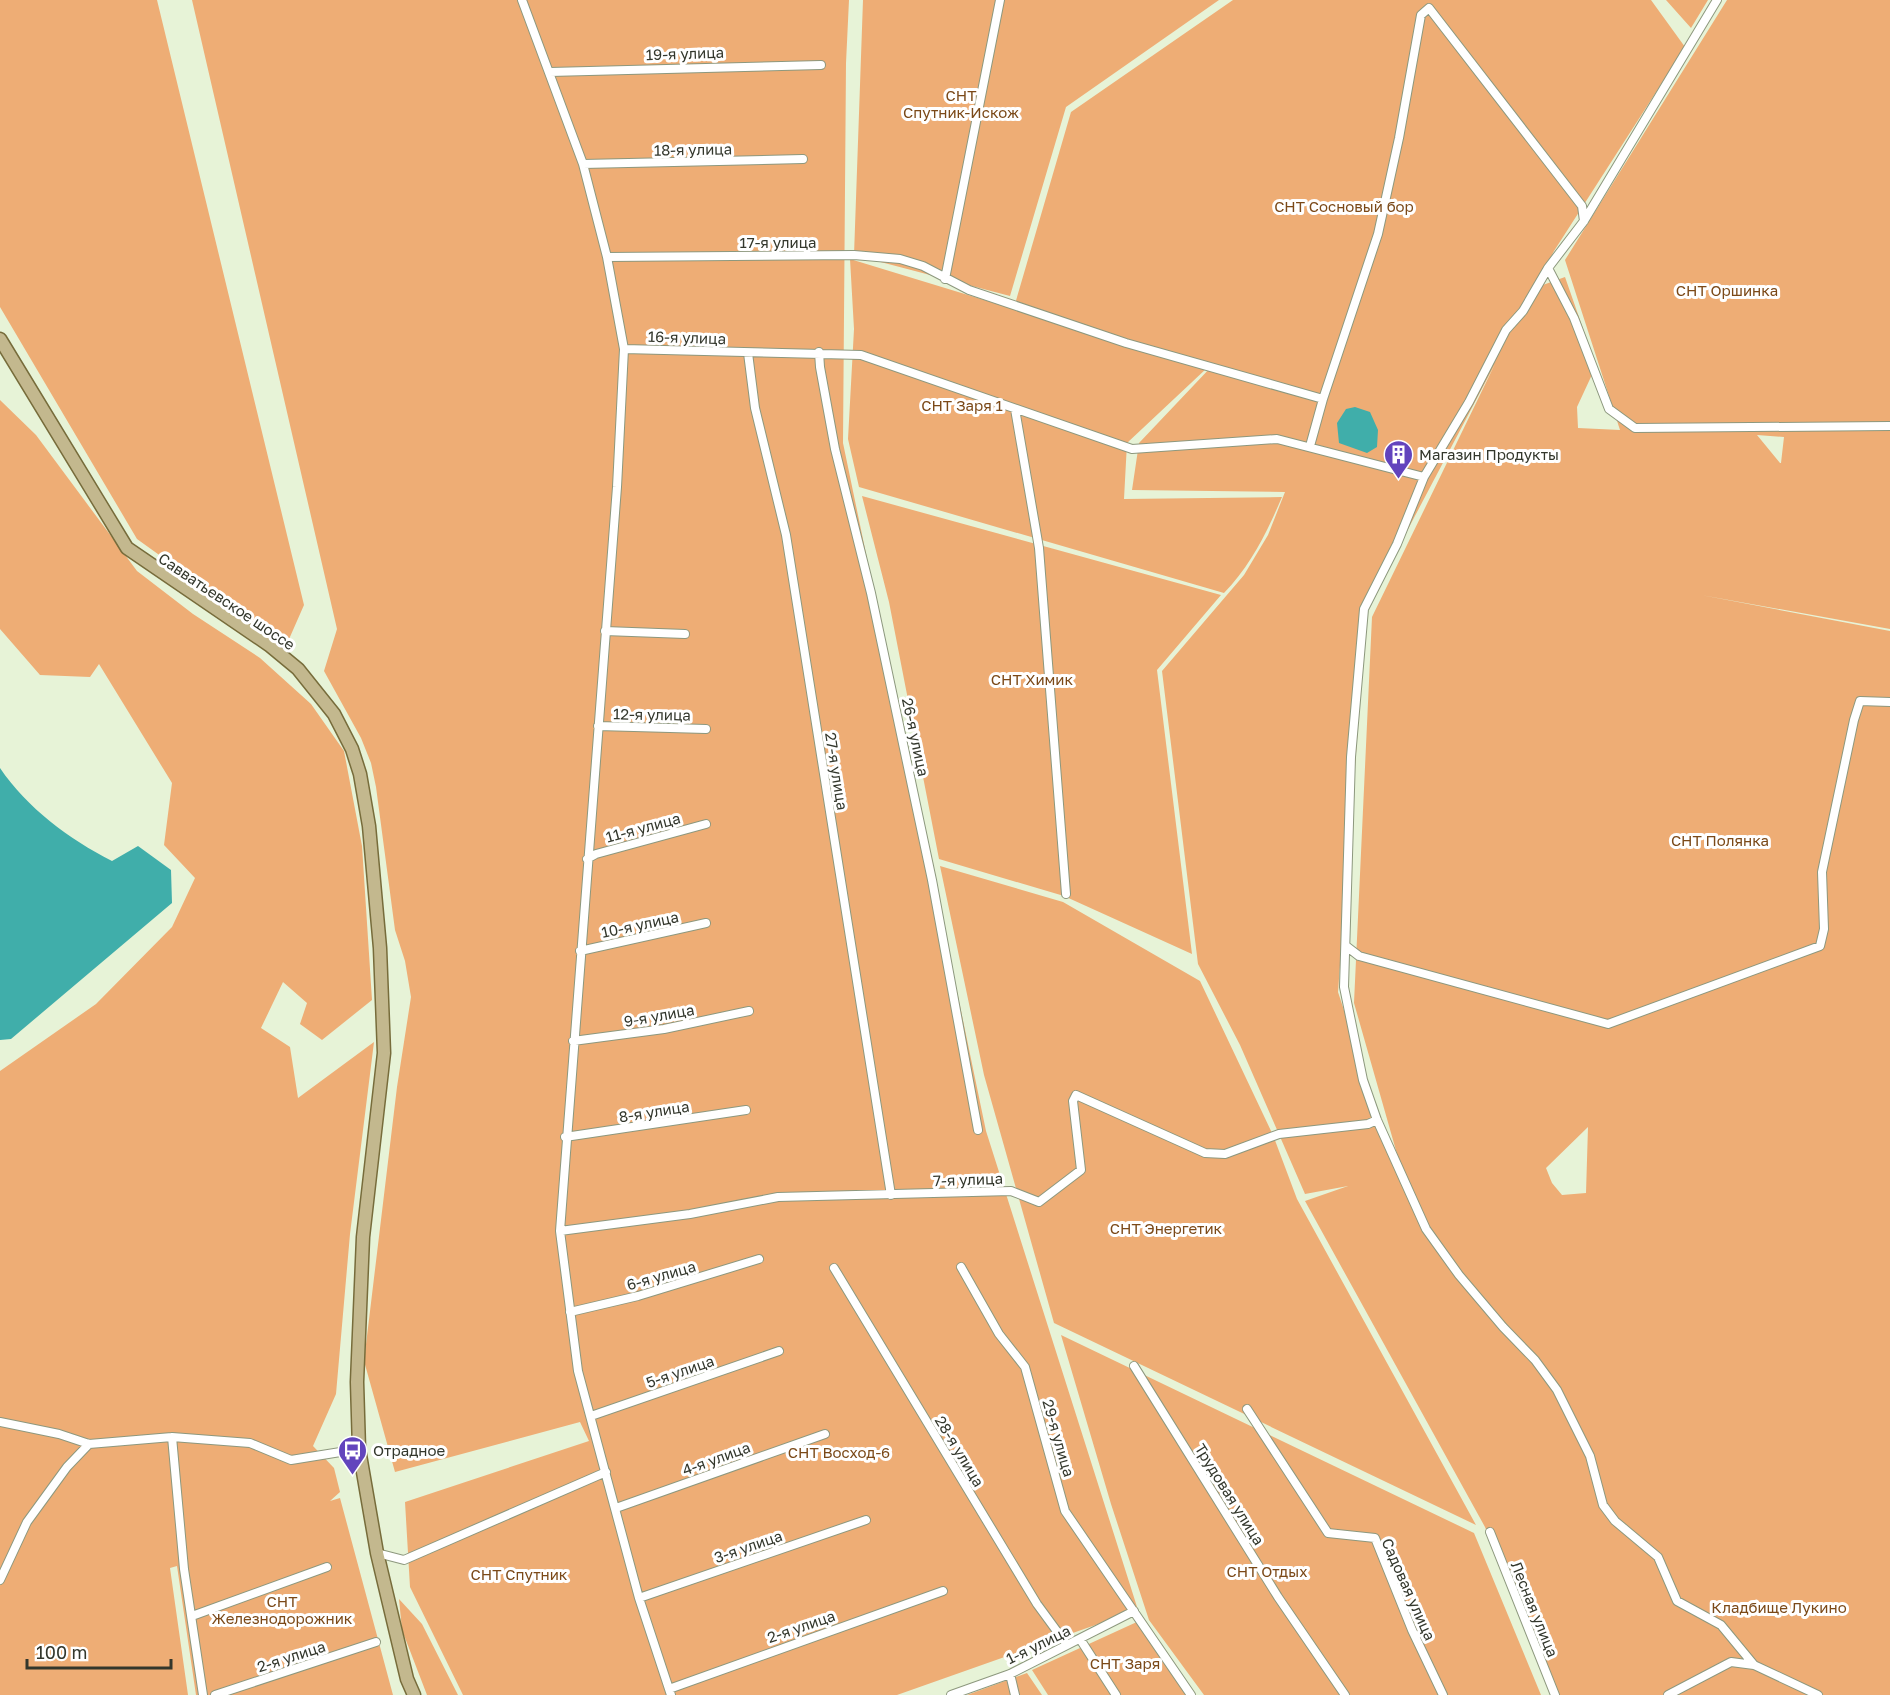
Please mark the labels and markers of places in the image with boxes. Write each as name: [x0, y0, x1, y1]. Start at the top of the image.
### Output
building icon: Магазин Продукты: [1382, 438, 1414, 480]
place label: Магазин Продукты: [1419, 445, 1559, 463]
bus stop icon: Отрадное: [336, 1434, 368, 1476]
place label: Отрадное: [373, 1441, 445, 1459]

